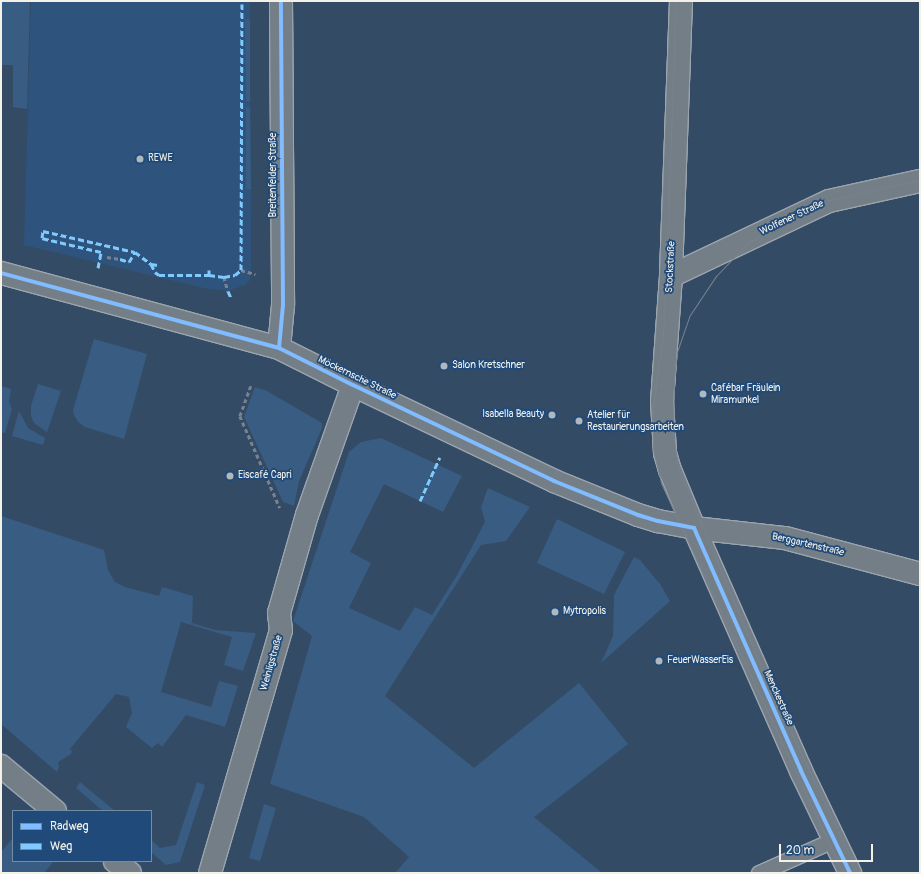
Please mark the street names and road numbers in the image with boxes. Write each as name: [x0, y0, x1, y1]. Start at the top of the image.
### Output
street label: Breitenfelder Straße: [268, 132, 280, 218]
street label: Wolfener Straße: [758, 198, 826, 238]
street label: Stockstraße: [664, 241, 678, 293]
street label: Möckernsche Straße: [316, 354, 398, 402]
street label: Berggartenstraße: [771, 531, 845, 559]
street label: Weinligstraße: [258, 634, 286, 692]
street label: Menckestraße: [761, 669, 795, 727]

